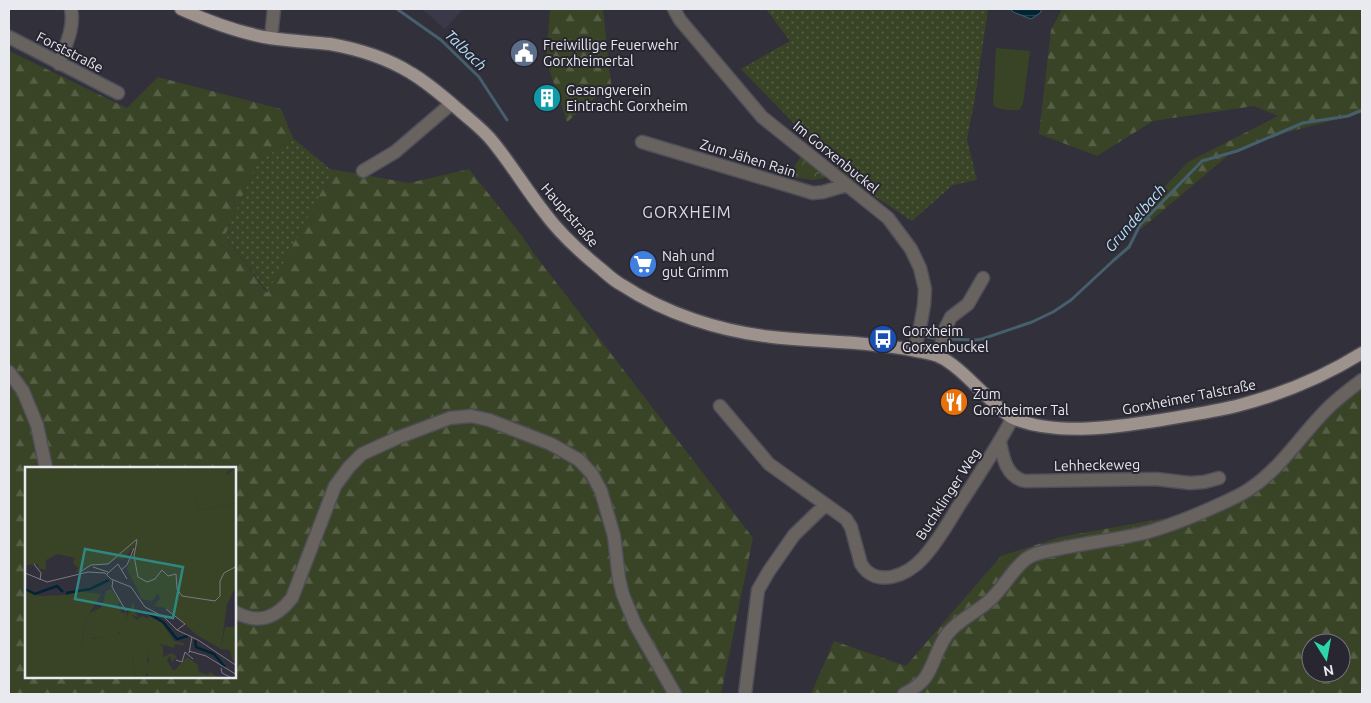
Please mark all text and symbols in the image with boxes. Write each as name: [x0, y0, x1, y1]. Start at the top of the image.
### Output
water label: Talbach: [442, 26, 490, 74]
street label: Forststraße: [34, 28, 106, 76]
place label: Freiwillige Feuerwehr Gorxheimertal: [543, 37, 679, 69]
public building icon: Freiwillige Feuerwehr Gorxheimertal: [509, 38, 539, 68]
place label: Gesangverein Eintracht Gorxheim: [566, 82, 688, 114]
building icon: Gesangverein Eintracht Gorxheim: [532, 83, 562, 113]
street label: Im Gorxenbuckel: [790, 118, 882, 197]
street label: Zum Jähen Rain: [698, 136, 798, 180]
street label: Hauptstraße: [538, 180, 602, 250]
water label: Grundelbach: [1101, 181, 1169, 255]
district label: GORXHEIM: [642, 203, 732, 221]
place label: Nah und gut Grimm: [662, 248, 729, 280]
supermarket icon: Nah und gut Grimm: [628, 249, 658, 279]
place label: Gorxheim Gorxenbuckel: [902, 323, 989, 355]
bus stop icon: Gorxheim Gorxenbuckel: [868, 324, 898, 354]
street label: Gorxheimer Talstraße: [1121, 376, 1257, 418]
place label: Zum Gorxheimer Tal: [973, 386, 1069, 418]
restaurant icon: Zum Gorxheimer Tal: [939, 387, 969, 417]
street label: Buchklinger Weg: [912, 445, 984, 543]
street label: Lehheckeweg: [1054, 456, 1140, 474]
inset map: [25, 467, 236, 678]
north arrow: [1301, 633, 1351, 683]
text: N: [1322, 662, 1335, 680]

